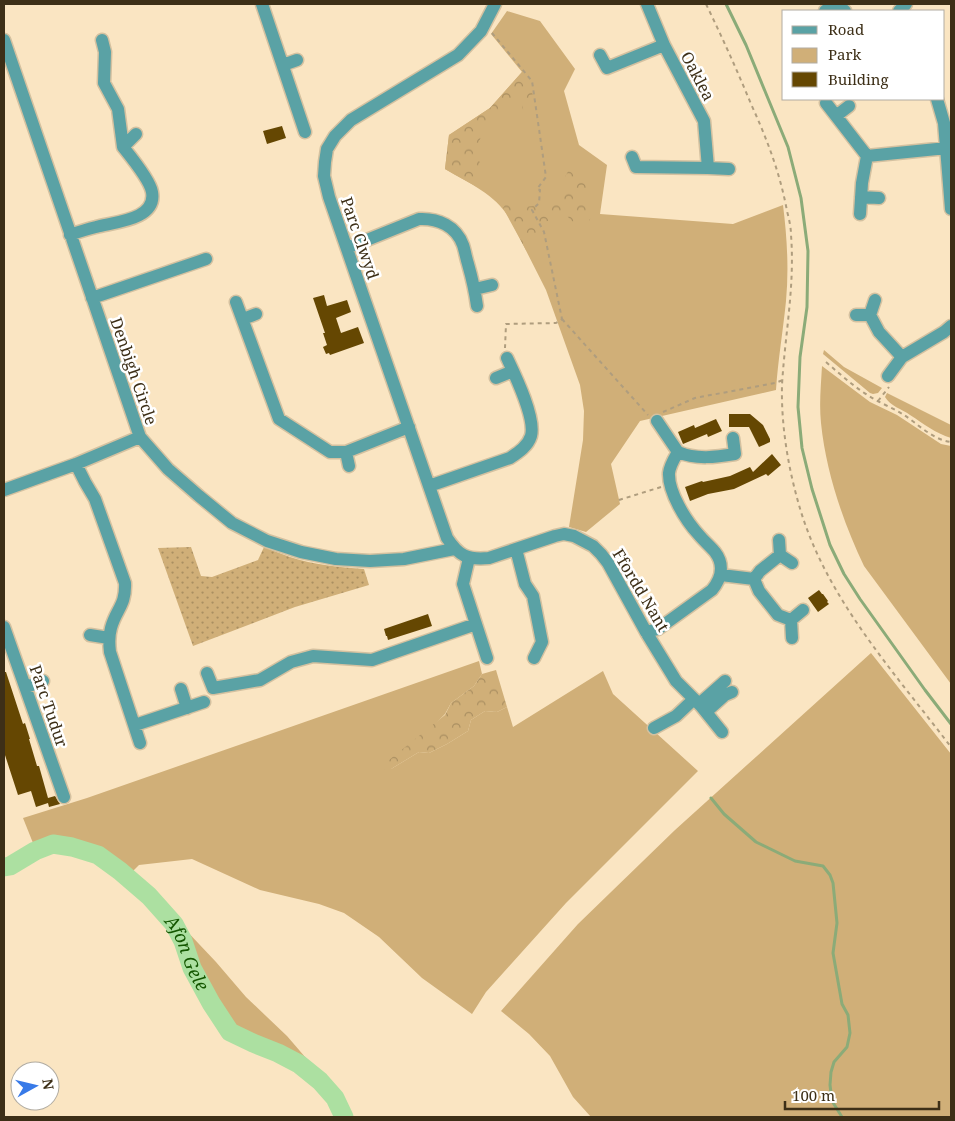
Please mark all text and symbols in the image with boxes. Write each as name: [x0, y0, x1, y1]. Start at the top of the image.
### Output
legend: [782, 10, 945, 100]
text: Road: [828, 19, 864, 39]
text: Park: [828, 44, 862, 64]
street label: Oaklea: [676, 48, 720, 104]
text: Building: [828, 69, 889, 89]
street label: Parc Clwyd: [336, 194, 384, 282]
street label: Denbigh Circle: [105, 314, 163, 428]
street label: Ffordd Nant: [608, 544, 675, 636]
street label: Parc Tudur: [25, 662, 74, 751]
water label: Afon Gele: [159, 908, 215, 995]
north arrow: [10, 1061, 60, 1111]
text: N: [38, 1077, 59, 1091]
scale bar: [785, 1078, 939, 1110]
text: 100 m: [792, 1085, 835, 1105]

